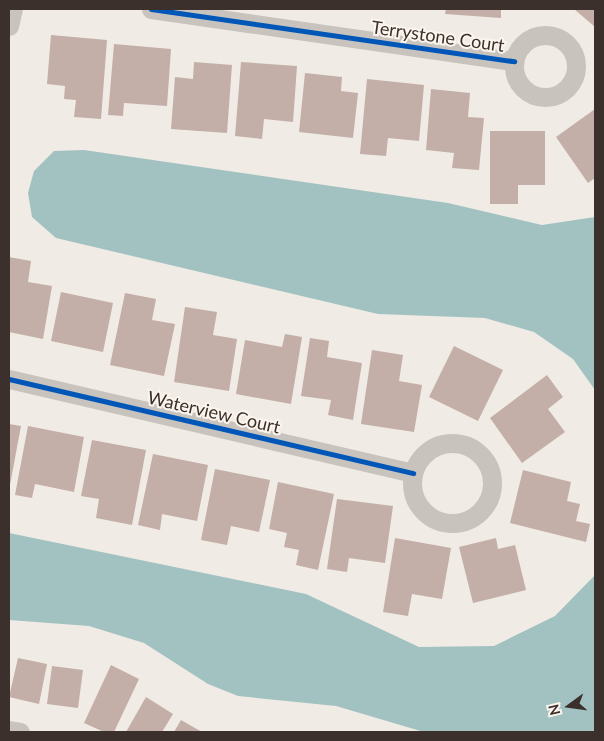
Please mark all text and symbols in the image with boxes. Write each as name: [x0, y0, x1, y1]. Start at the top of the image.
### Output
street label: Terrystone Court: [370, 16, 506, 56]
street label: Waterview Court: [145, 386, 283, 438]
north arrow: [544, 681, 594, 731]
text: N: [544, 702, 564, 717]

